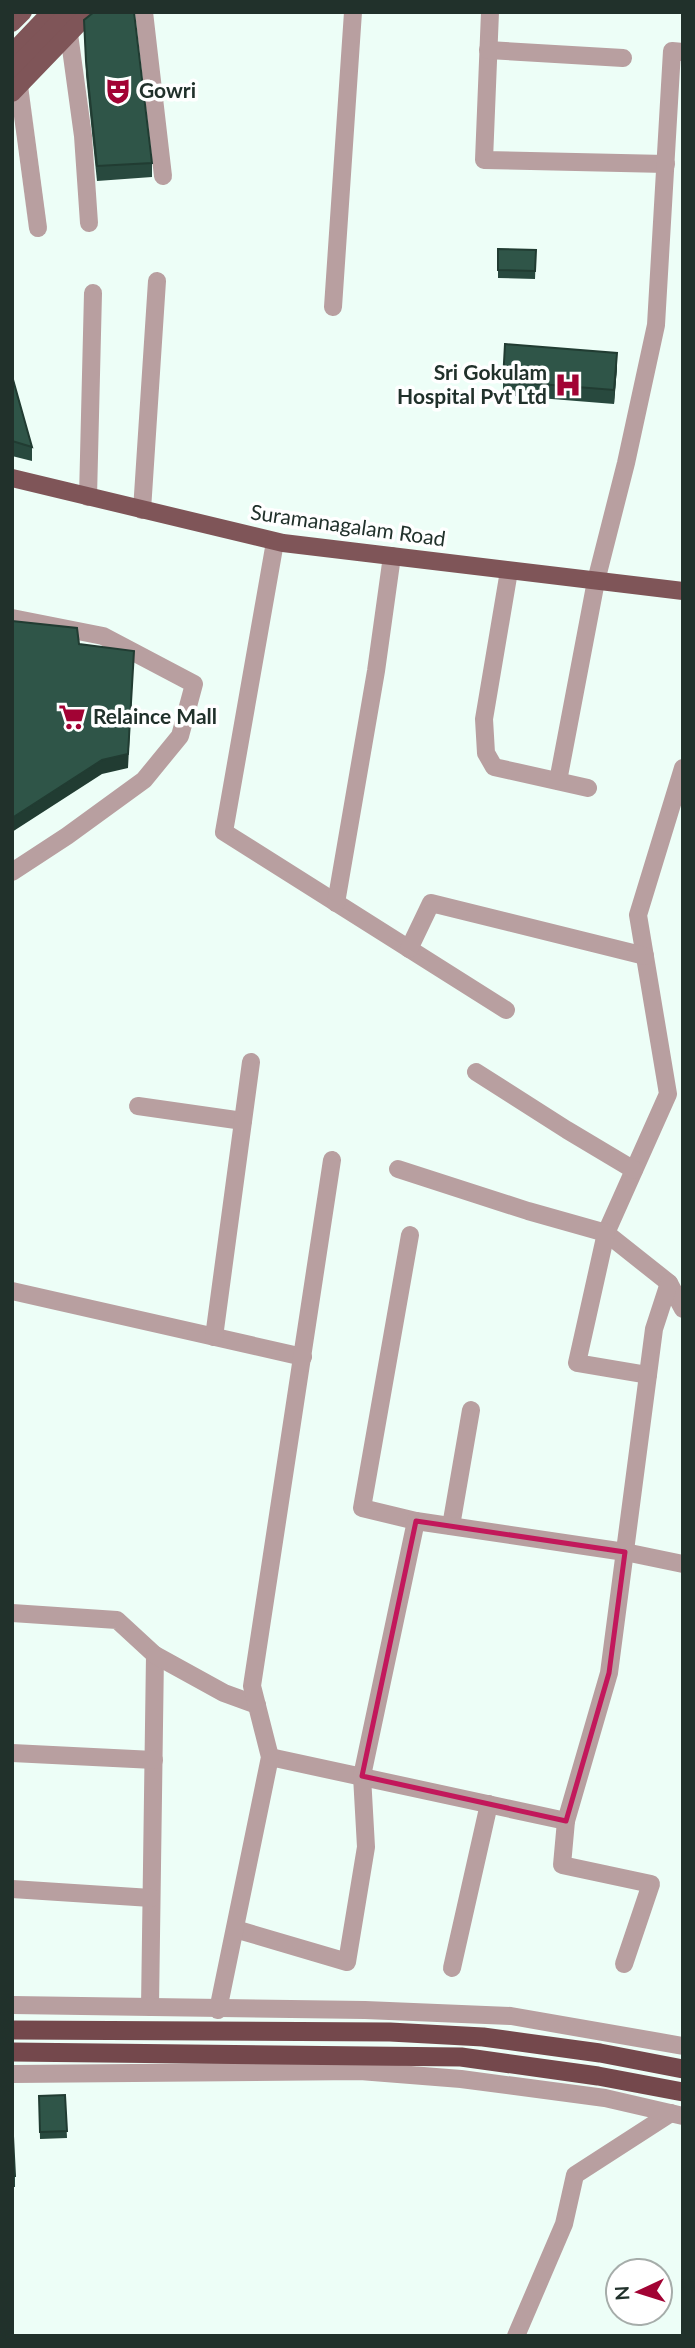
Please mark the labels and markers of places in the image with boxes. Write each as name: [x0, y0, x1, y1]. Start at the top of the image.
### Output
theatre icon: Gowri: [103, 76, 133, 106]
place label: Gowri: [139, 77, 196, 102]
place label: Sri Gokulam Hospital Pvt Ltd: [397, 359, 547, 408]
hospital icon: Sri Gokulam Hospital Pvt Ltd: [553, 370, 583, 400]
supermarket icon: Relaince Mall: [57, 702, 87, 732]
place label: Relaince Mall: [93, 703, 217, 728]

